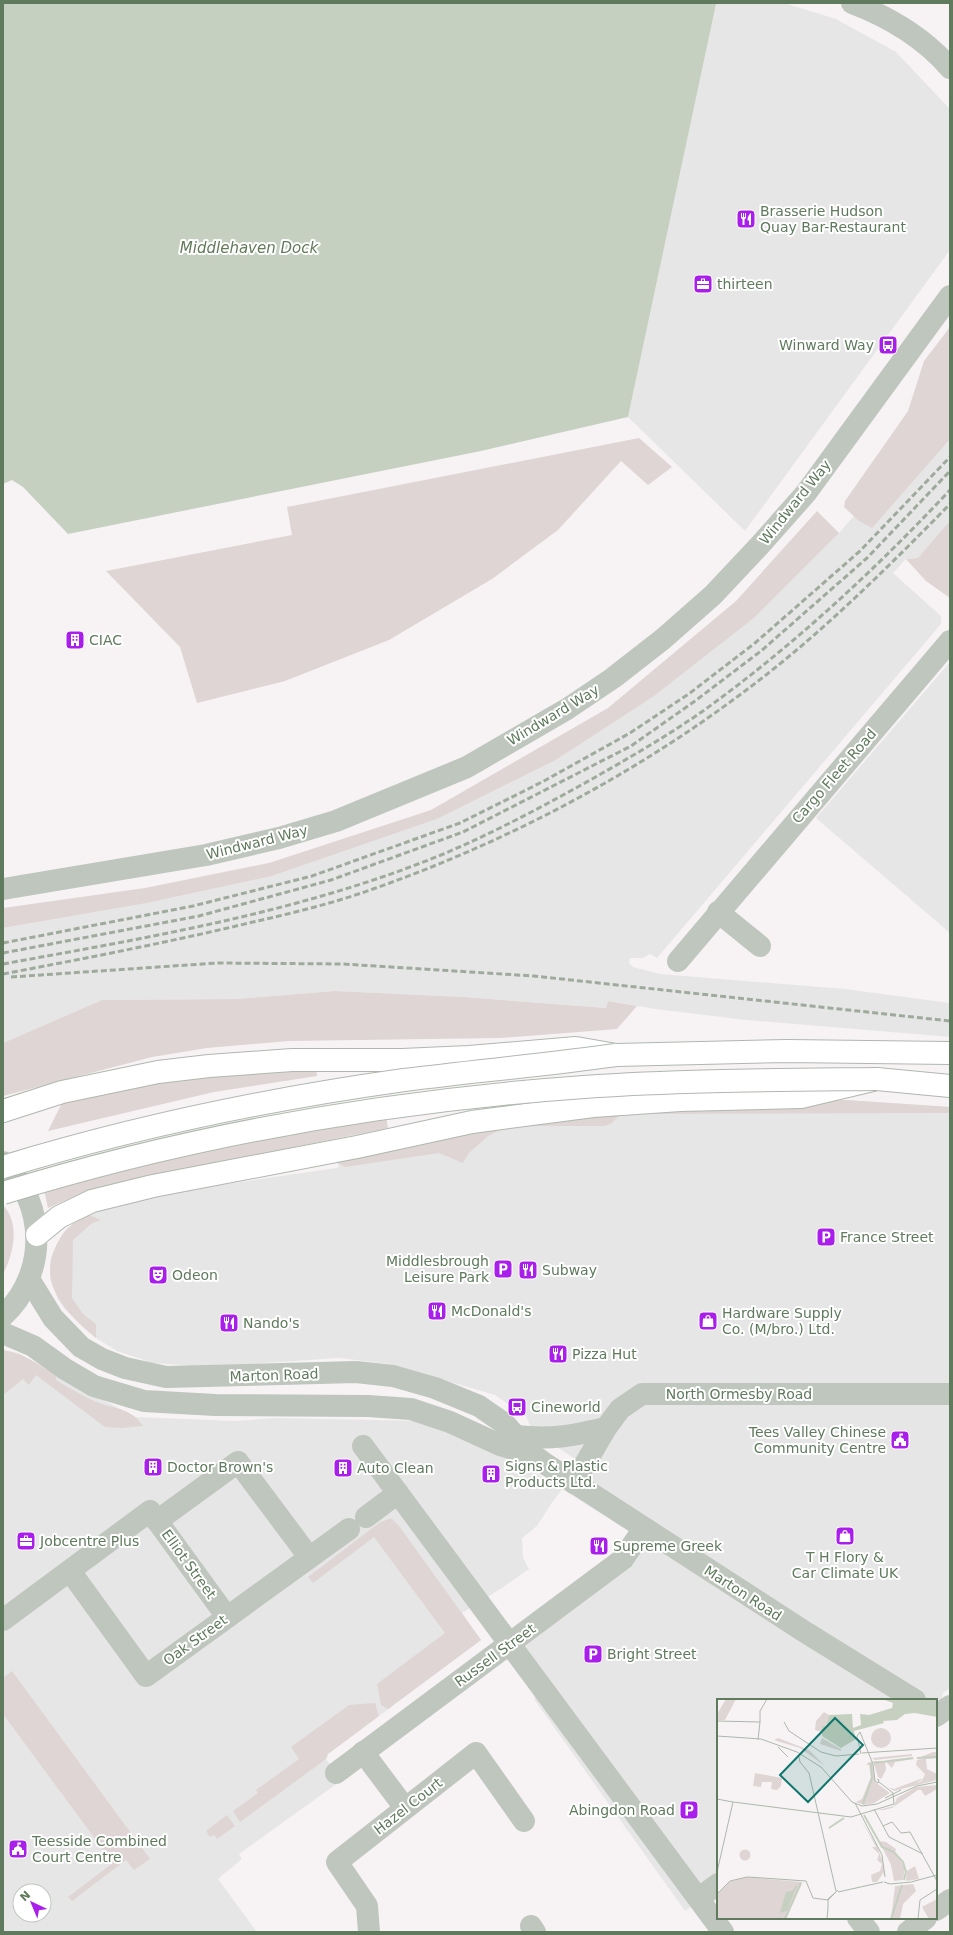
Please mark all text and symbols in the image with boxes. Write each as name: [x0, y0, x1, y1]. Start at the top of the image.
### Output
place label: Brasserie Hudson Quay Bar-Restaurant: [760, 203, 906, 235]
restaurant icon: Brasserie Hudson Quay Bar-Restaurant: [735, 208, 757, 230]
water label: Middlehaven Dock: [180, 239, 319, 257]
office icon: thirteen: [692, 273, 714, 295]
place label: thirteen: [717, 276, 773, 292]
bus stop icon: Winward Way: [877, 334, 899, 356]
place label: Winward Way: [779, 337, 874, 353]
street label: Windward Way: [756, 457, 834, 547]
building icon: CIAC: [64, 629, 86, 651]
place label: CIAC: [89, 632, 122, 648]
street label: Windward Way: [504, 681, 602, 749]
street label: Cargo Fleet Road: [789, 725, 879, 827]
street label: Windward Way: [205, 822, 309, 862]
parking icon: France Street: [815, 1226, 837, 1248]
place label: France Street: [840, 1229, 934, 1245]
place label: Middlesbrough Leisure Park: [386, 1253, 490, 1285]
parking icon: Middlesbrough Leisure Park: [492, 1258, 514, 1280]
restaurant icon: Subway: [517, 1259, 539, 1281]
place label: Subway: [542, 1262, 597, 1278]
theatre icon: Odeon: [147, 1264, 169, 1286]
place label: Odeon: [172, 1267, 218, 1283]
restaurant icon: McDonald's: [426, 1300, 448, 1322]
place label: McDonald's: [451, 1303, 532, 1319]
place label: Hardware Supply Co. (M/bro.) Ltd.: [722, 1305, 842, 1337]
shop icon: Hardware Supply Co. (M/bro.) Ltd.: [697, 1310, 719, 1332]
restaurant icon: Nando's: [218, 1312, 240, 1334]
place label: Nando's: [243, 1315, 300, 1331]
restaurant icon: Pizza Hut: [547, 1343, 569, 1365]
place label: Pizza Hut: [572, 1346, 637, 1362]
street label: Marton Road: [229, 1365, 319, 1385]
street label: North Ormesby Road: [666, 1386, 812, 1402]
bus stop icon: Cineworld: [506, 1396, 528, 1418]
place label: Cineworld: [531, 1399, 601, 1415]
place label: Tees Valley Chinese Community Centre: [748, 1424, 886, 1456]
public building icon: Tees Valley Chinese Community Centre: [889, 1429, 911, 1451]
building icon: Doctor Brown's: [142, 1456, 164, 1478]
building icon: Auto Clean: [332, 1457, 354, 1479]
place label: Signs & Plastic Products Ltd.: [505, 1458, 608, 1490]
place label: Doctor Brown's: [167, 1459, 273, 1475]
place label: Auto Clean: [357, 1460, 434, 1476]
building icon: Signs & Plastic Products Ltd.: [480, 1463, 502, 1485]
shop icon: T H Flory & Car Climate UK: [834, 1525, 856, 1547]
street label: Elliot Street: [159, 1526, 220, 1602]
office icon: Jobcentre Plus: [15, 1530, 37, 1552]
place label: Jobcentre Plus: [39, 1533, 139, 1549]
restaurant icon: Supreme Greek: [588, 1535, 610, 1557]
place label: Supreme Greek: [613, 1538, 723, 1554]
place label: T H Flory & Car Climate UK: [792, 1549, 899, 1581]
street label: Marton Road: [701, 1562, 785, 1624]
street label: Oak Street: [160, 1611, 230, 1668]
street label: Russell Street: [451, 1620, 539, 1690]
parking icon: Bright Street: [582, 1643, 604, 1665]
place label: Bright Street: [607, 1646, 697, 1662]
inset map: [717, 1699, 937, 1919]
street label: Hazel Court: [371, 1774, 446, 1838]
parking icon: Abingdon Road: [678, 1799, 700, 1821]
place label: Abingdon Road: [569, 1802, 675, 1818]
place label: Teesside Combined Court Centre: [31, 1833, 167, 1865]
public building icon: Teesside Combined Court Centre: [7, 1838, 29, 1860]
north arrow: [12, 1883, 52, 1923]
text: N: [18, 1888, 33, 1904]

